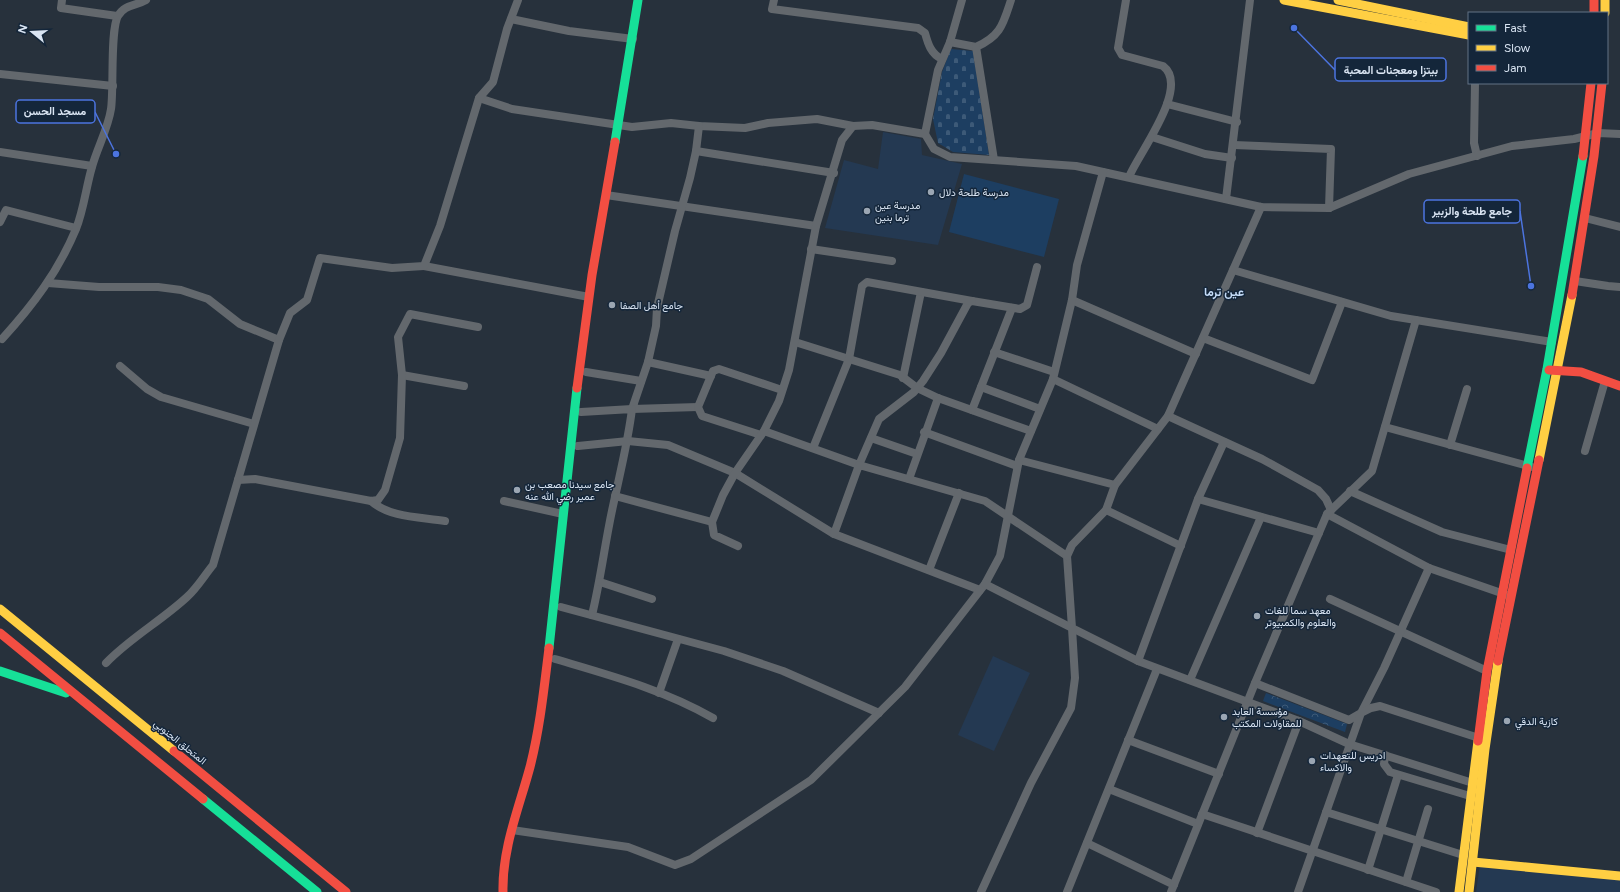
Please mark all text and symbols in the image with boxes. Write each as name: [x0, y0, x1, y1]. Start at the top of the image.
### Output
north arrow: [12, 12, 52, 52]
legend: [1468, 12, 1608, 84]
text: Fast: [1504, 21, 1527, 35]
text: N: [15, 23, 30, 35]
text: Slow: [1504, 41, 1531, 55]
callout: بيتزا ومعجنات المحبة: [1335, 58, 1446, 81]
text: Jam: [1504, 61, 1527, 75]
text: بيتزا ومعجنات المحبة: [1344, 64, 1438, 77]
callout: مسجد الحسن: [16, 100, 95, 123]
text: مسجد الحسن: [24, 105, 86, 118]
place label: مدرسة طلحة دلال: [939, 186, 1009, 199]
marker: مدرسة طلحة دلال: [926, 187, 936, 197]
place label: مدرسة عين ترما بنين: [875, 199, 920, 224]
callout: جامع طلحة والزبير: [1424, 200, 1520, 223]
text: جامع طلحة والزبير: [1431, 205, 1513, 219]
marker: مدرسة عين ترما بنين: [862, 206, 872, 216]
district label: عين ترما: [1204, 285, 1244, 300]
place label: جامع أهل الصفا: [620, 299, 683, 312]
marker: جامع أهل الصفا: [607, 300, 617, 310]
place label: جامع سيدنا مصعب بن عمير رضي الله عنه: [525, 478, 615, 505]
marker: جامع سيدنا مصعب بن عمير رضي الله عنه: [512, 485, 522, 495]
place label: معهد سما للغات والعلوم والكمبيوتر: [1264, 604, 1336, 629]
marker: معهد سما للغات والعلوم والكمبيوتر: [1252, 611, 1262, 621]
place label: مؤسسة العابد للمقاولات المكتب: [1232, 705, 1302, 730]
marker: مؤسسة العابد للمقاولات المكتب: [1219, 712, 1229, 722]
place label: كازية الدقي: [1515, 715, 1558, 730]
marker: كازية الدقي: [1502, 716, 1512, 726]
street label: المتحلق الجنوبي: [150, 717, 209, 769]
place label: ادريس للتعهدات والاكساء: [1320, 749, 1385, 774]
marker: ادريس للتعهدات والاكساء: [1307, 756, 1317, 766]

